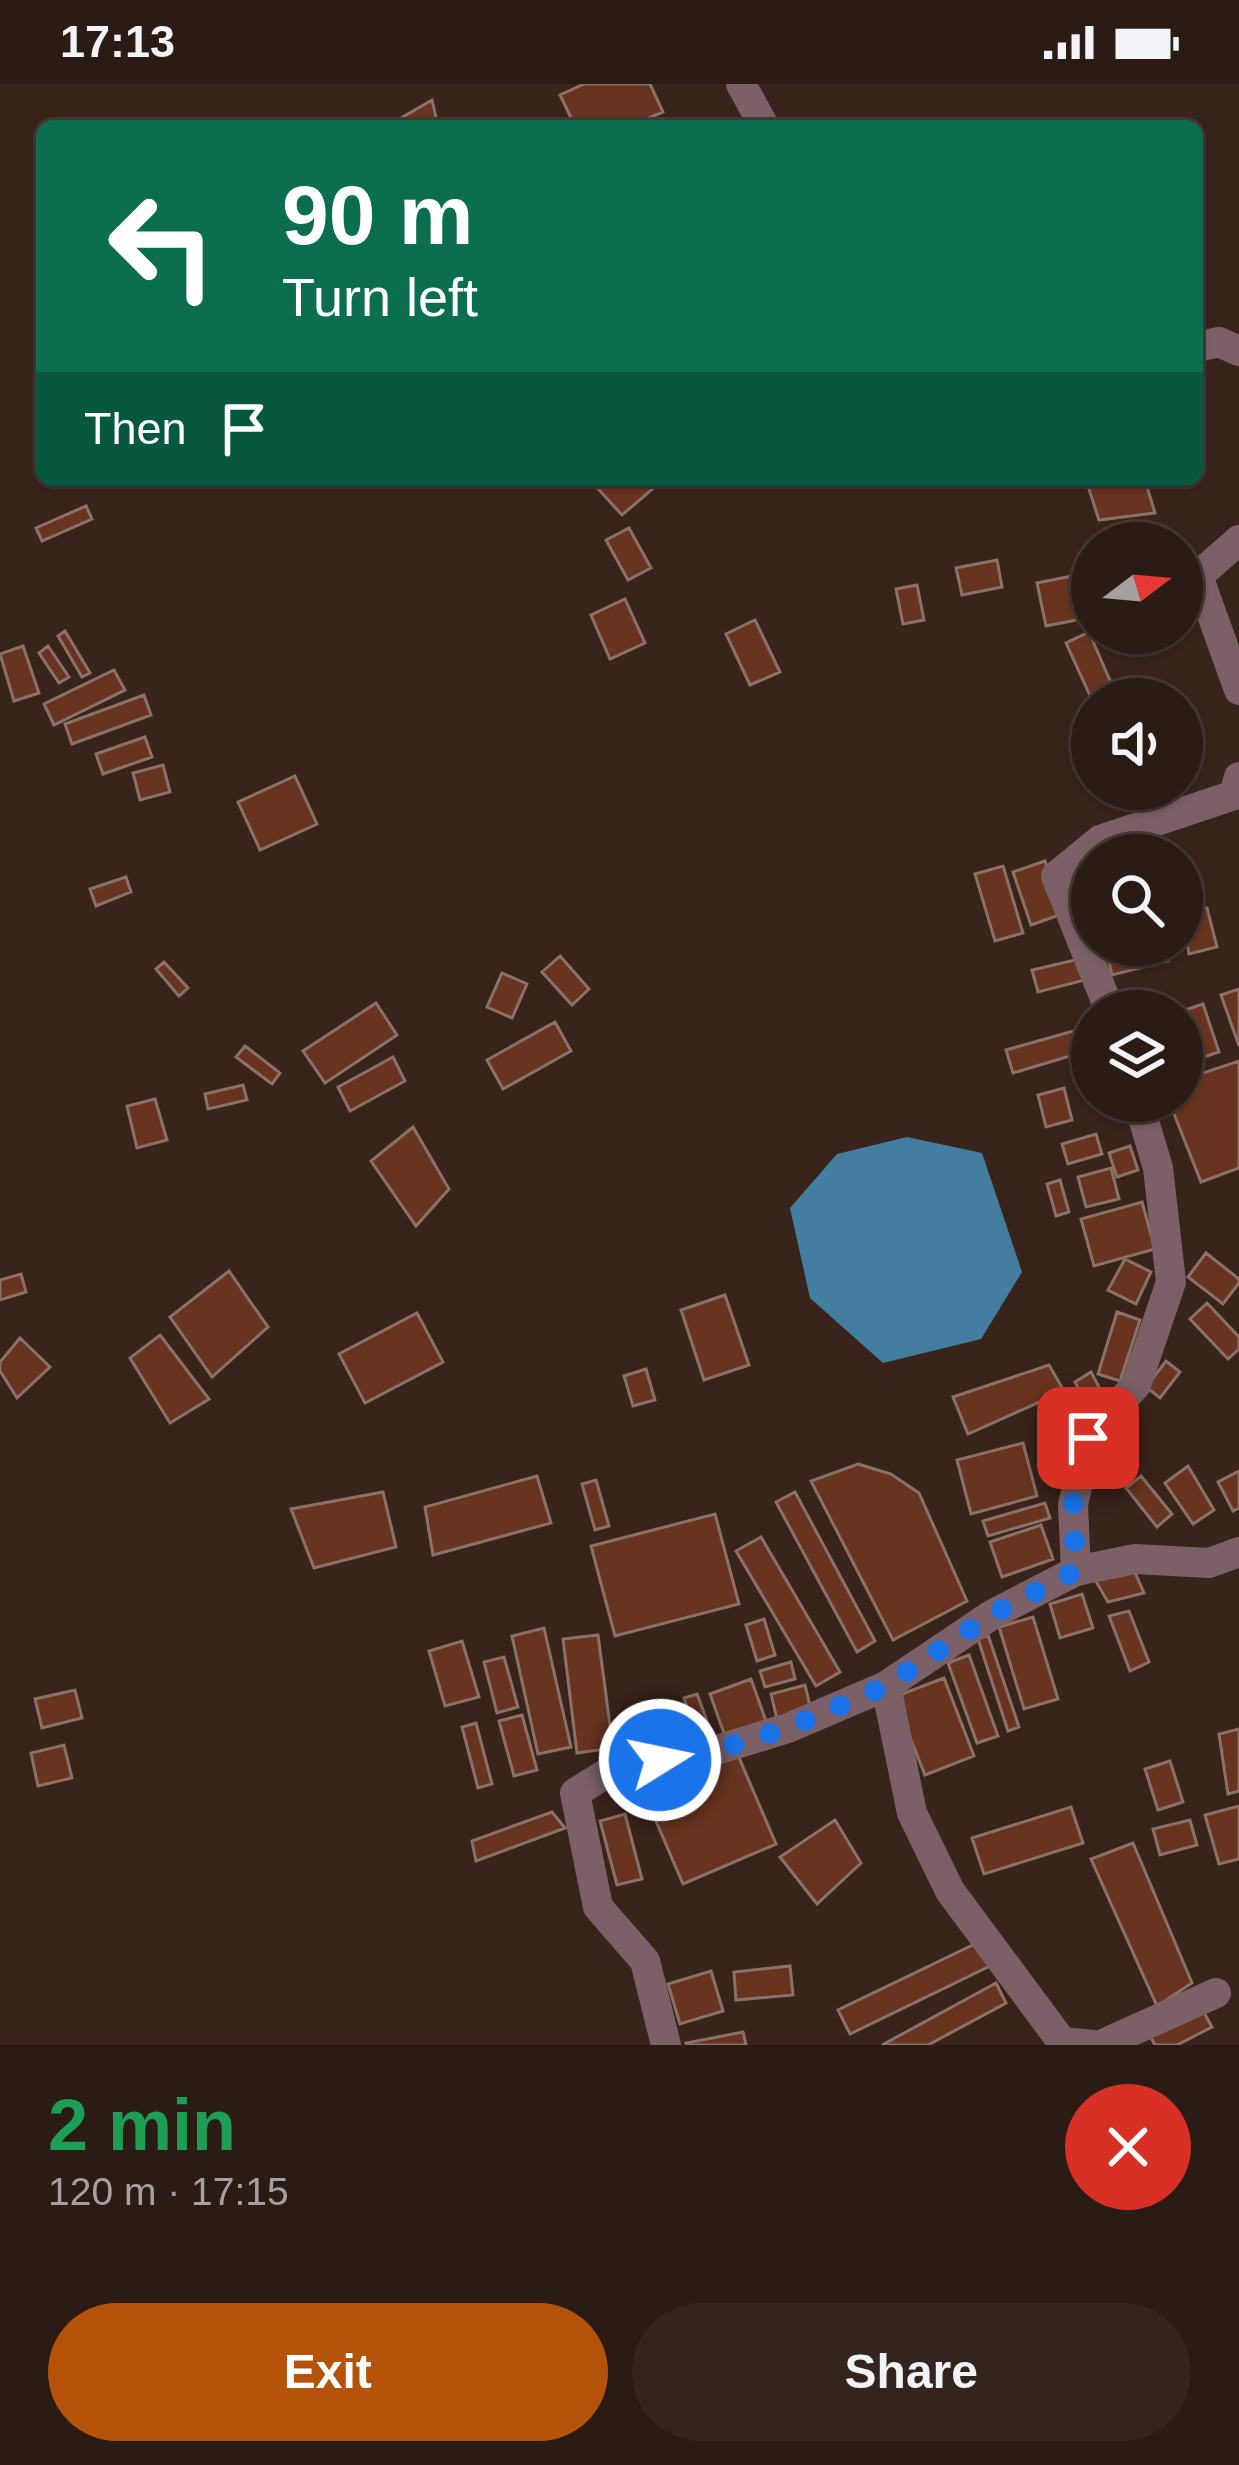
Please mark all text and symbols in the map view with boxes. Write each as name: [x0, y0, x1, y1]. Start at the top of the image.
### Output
text: 17:13: [60, 16, 175, 67]
icon: left: [84, 168, 240, 324]
text: 90 m: [282, 168, 473, 262]
text: Turn left: [282, 267, 478, 327]
icon: arrive: [211, 396, 277, 462]
text: Then: [84, 403, 187, 454]
north arrow: [1071, 522, 1203, 654]
map controls: [1071, 522, 1203, 1122]
button: sound: [1071, 678, 1203, 810]
button: search: [1071, 834, 1203, 966]
button: layers: [1071, 990, 1203, 1122]
pin: [1037, 1387, 1139, 1489]
icon: arrive: [1055, 1405, 1121, 1471]
position arrow: [597, 1697, 723, 1823]
button: close: [1065, 2084, 1191, 2210]
text: 2 min: [48, 2085, 236, 2165]
text: 120 m · 17:15: [48, 2170, 289, 2213]
button: Exit: [48, 2303, 608, 2441]
button: Share: [632, 2303, 1191, 2441]

